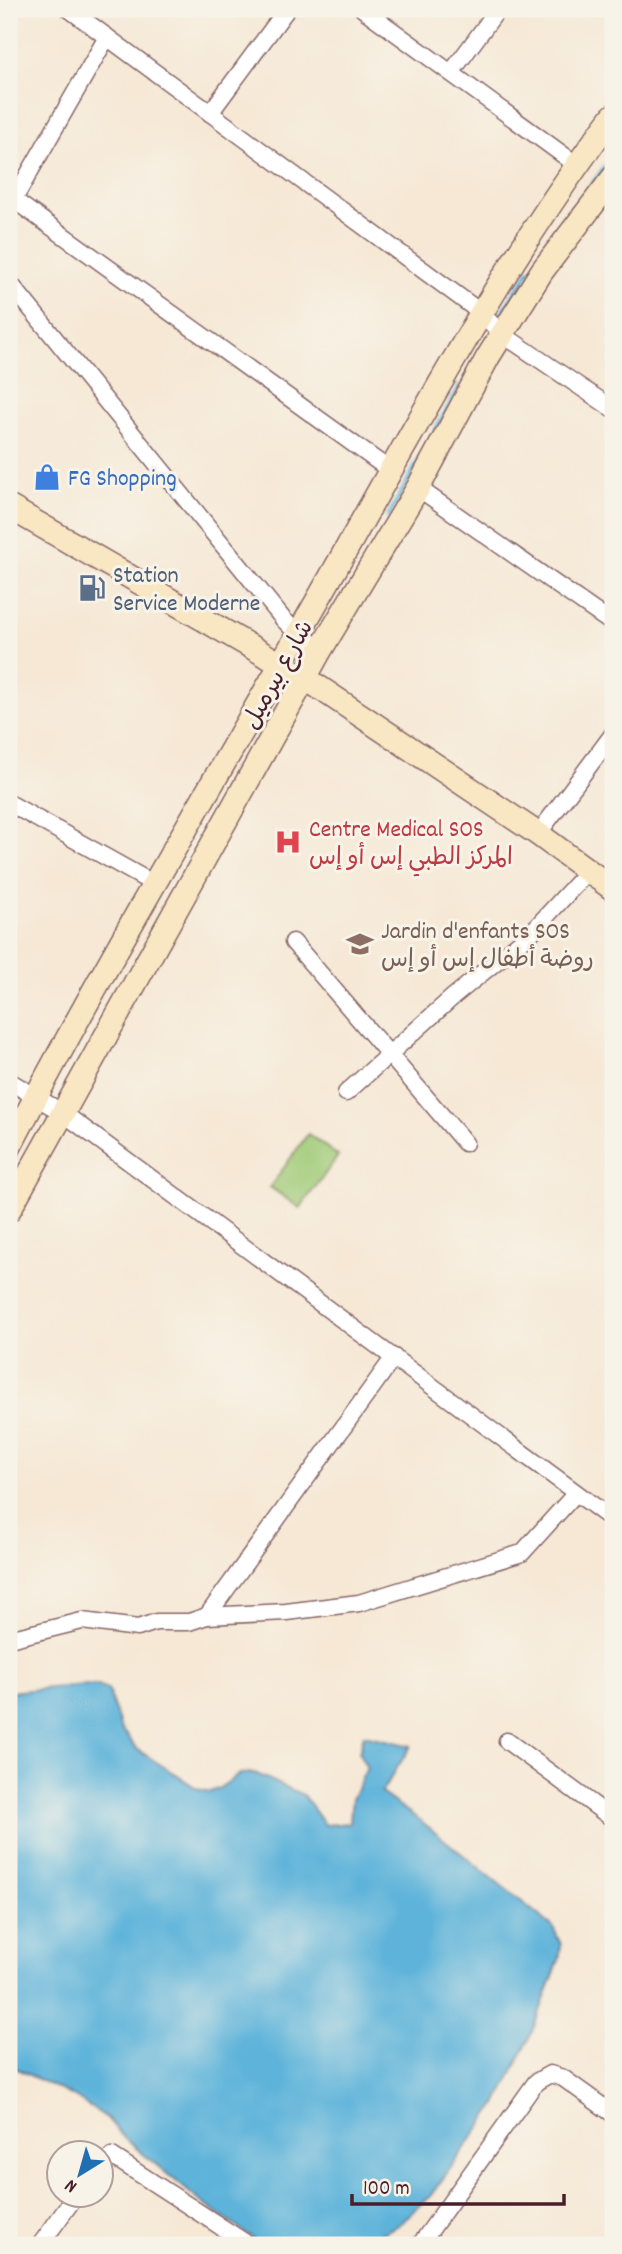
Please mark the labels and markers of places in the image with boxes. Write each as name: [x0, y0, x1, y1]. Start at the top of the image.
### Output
shop icon: FG Shopping: [32, 462, 62, 492]
place label: FG Shopping: [68, 463, 177, 497]
place label: Station Service Moderne: [113, 560, 260, 622]
fuel station icon: Station Service Moderne: [77, 573, 107, 603]
place label: Centre Medical SOS المركز الطبي إس أو إس: [309, 814, 513, 877]
hospital icon: Centre Medical SOS المركز الطبي إس أو إس: [273, 827, 303, 857]
place label: Jardin d'enfants SOS روضة أطفال إس أو إس: [381, 916, 594, 978]
school or university icon: Jardin d'enfants SOS روضة أطفال إس أو إس: [345, 929, 375, 959]

